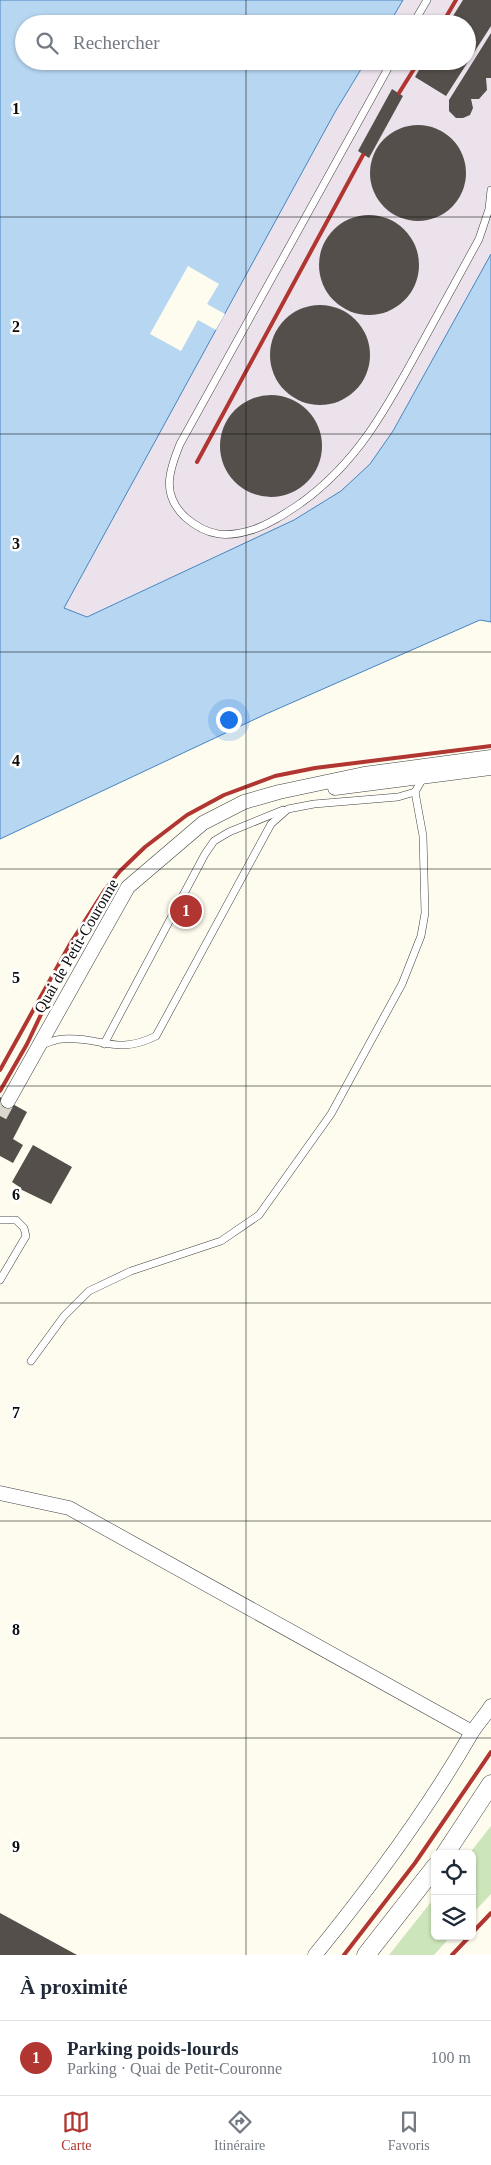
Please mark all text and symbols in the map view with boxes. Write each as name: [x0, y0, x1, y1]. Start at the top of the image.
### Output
search box: [15, 15, 476, 70]
icon: search: [33, 29, 61, 57]
text: Rechercher: [73, 32, 160, 53]
text: 1: [12, 100, 20, 117]
text: 2: [12, 318, 20, 335]
text: 3: [12, 535, 20, 552]
your location: [216, 707, 242, 733]
text: 4: [12, 752, 20, 769]
street label: Quai de Petit-Couronne: [31, 876, 121, 1016]
pin: 1: [170, 892, 202, 930]
text: 5: [12, 969, 20, 986]
text: 6: [12, 1186, 20, 1203]
text: 7: [12, 1404, 20, 1421]
text: 8: [12, 1621, 20, 1638]
text: 9: [12, 1838, 20, 1855]
map controls: [431, 1850, 476, 1940]
button: locate: [431, 1850, 476, 1895]
button: layers: [431, 1895, 476, 1940]
text: À proximité: [20, 1975, 128, 1999]
text: Parking poids-lourds: [67, 2038, 239, 2059]
text: 1: [32, 2049, 40, 2066]
text: 100 m: [431, 2049, 471, 2066]
text: Parking · Quai de Petit-Couronne: [67, 2060, 282, 2077]
tab: Carte: [61, 2108, 92, 2154]
tab: Itinéraire: [214, 2108, 265, 2154]
tab: Favoris: [388, 2108, 430, 2154]

